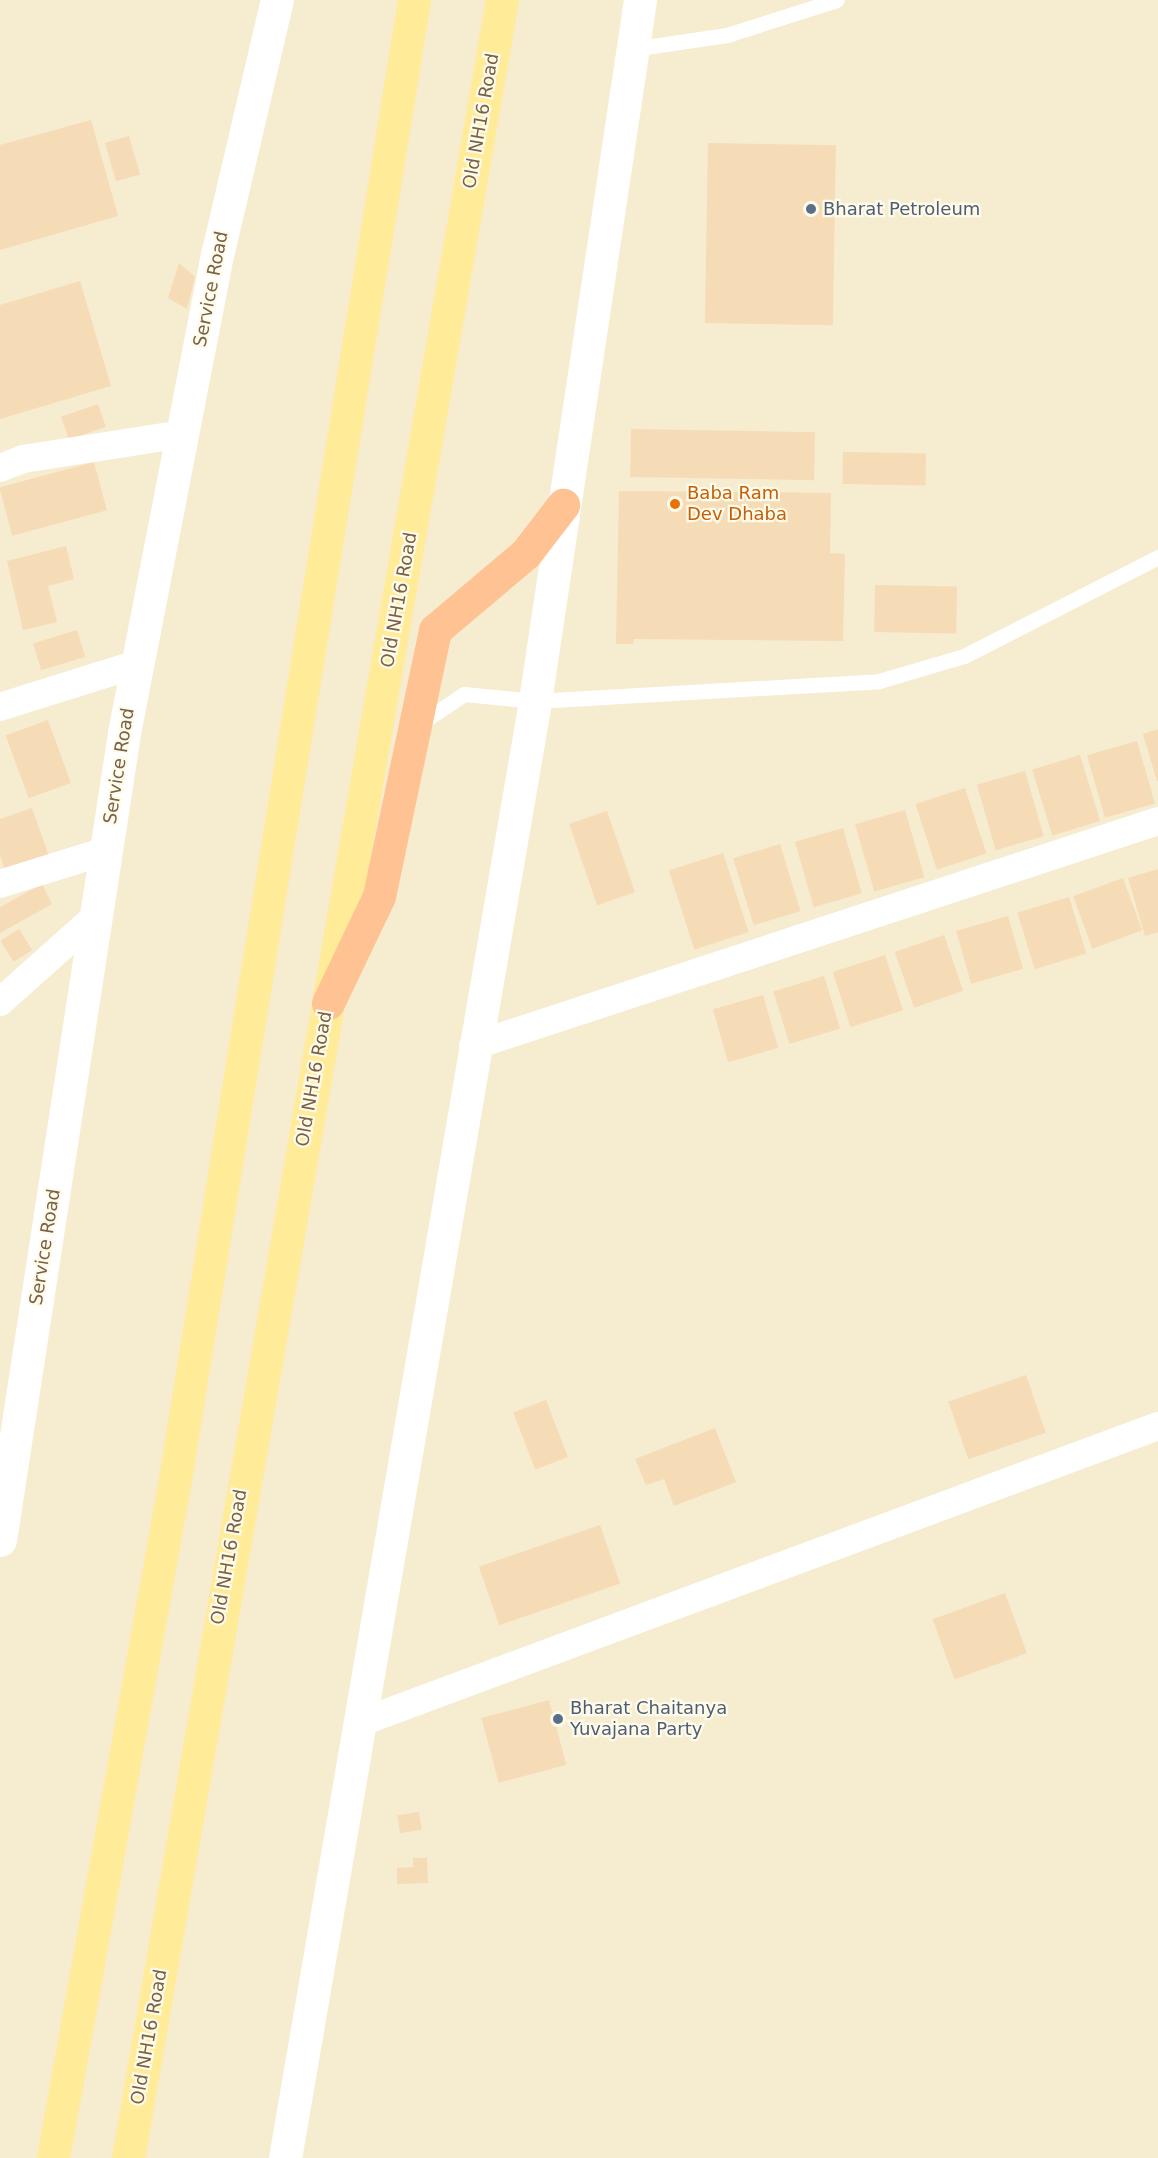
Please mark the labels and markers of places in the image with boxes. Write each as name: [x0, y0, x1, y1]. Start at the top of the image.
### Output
place label: Bharat Petroleum: [823, 198, 980, 220]
marker: Bharat Petroleum: [804, 202, 818, 216]
place label: Baba Ram Dev Dhaba: [687, 483, 787, 526]
marker: Baba Ram Dev Dhaba: [668, 497, 682, 511]
place label: Bharat Chaitanya Yuvajana Party: [570, 1698, 727, 1740]
marker: Bharat Chaitanya Yuvajana Party: [551, 1712, 565, 1726]

